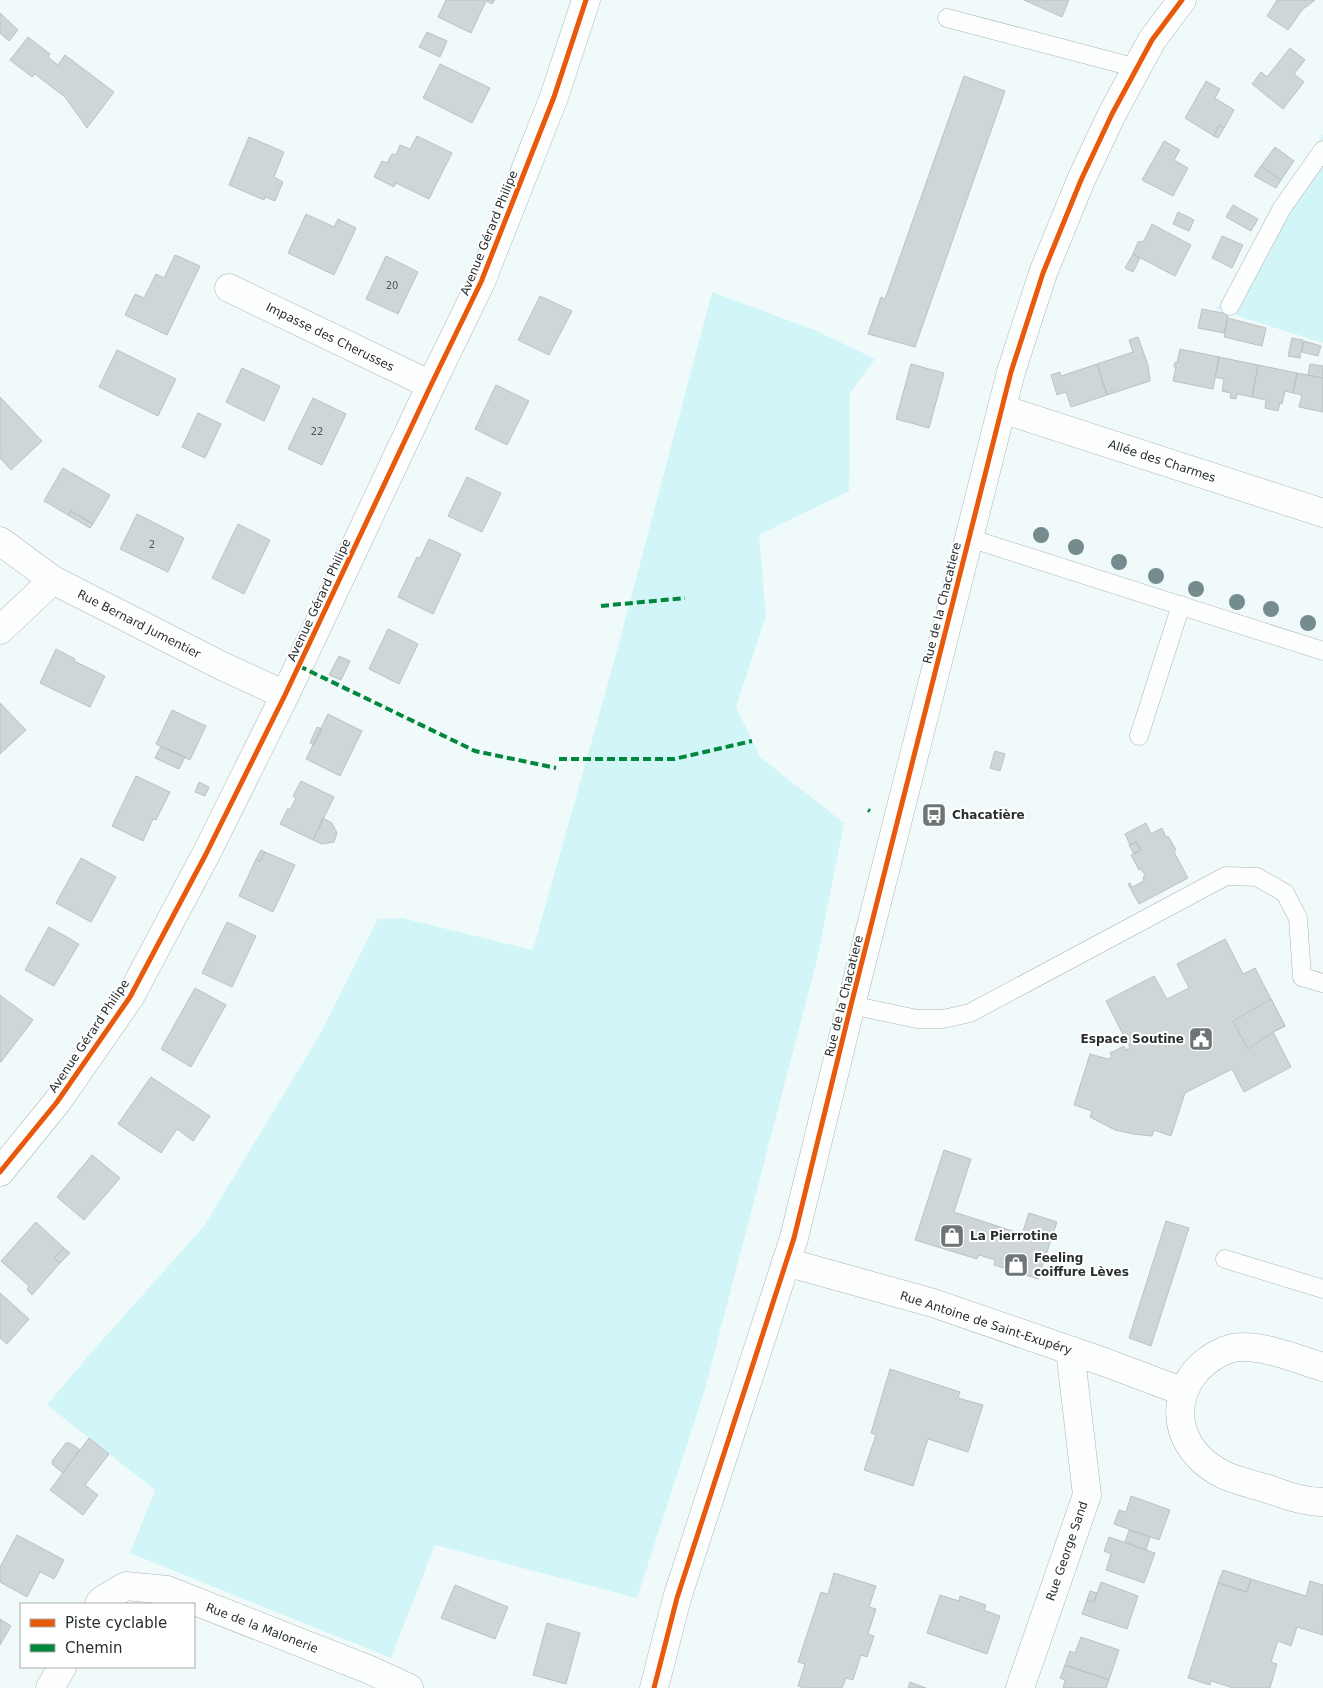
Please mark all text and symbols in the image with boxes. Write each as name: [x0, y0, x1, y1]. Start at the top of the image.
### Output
street label: Avenue Gérard Philipe: [458, 169, 520, 297]
house number: 20: [386, 280, 398, 291]
street label: Impasse des Cherusses: [264, 300, 396, 374]
house number: 22: [311, 426, 323, 437]
street label: Allée des Charmes: [1107, 437, 1217, 485]
street label: Avenue Gérard Philipe: [284, 537, 354, 663]
house number: 2: [149, 539, 155, 550]
street label: Rue de la Chacatiere: [920, 541, 964, 665]
street label: Rue Bernard Jumentier: [75, 587, 203, 661]
bus stop icon: Chacatière: [921, 802, 947, 828]
place label: Chacatière: [952, 808, 1025, 822]
street label: Rue de la Chacatiere: [822, 934, 866, 1058]
street label: Avenue Gérard Philipe: [46, 977, 132, 1095]
public building icon: Espace Soutine: [1188, 1026, 1214, 1052]
place label: Espace Soutine: [1081, 1032, 1184, 1046]
shop icon: La Pierrotine: [939, 1223, 965, 1249]
place label: La Pierrotine: [970, 1229, 1058, 1243]
place label: Feeling coiffure Lèves: [1034, 1251, 1129, 1279]
shop icon: Feeling coiffure Lèves: [1003, 1252, 1029, 1278]
street label: Rue Antoine de Saint-Exupéry: [898, 1289, 1074, 1357]
street label: Rue George Sand: [1043, 1499, 1091, 1603]
street label: Rue de la Malonerie: [204, 1600, 320, 1656]
legend: [20, 1603, 195, 1668]
text: Piste cyclable: [65, 1614, 167, 1632]
text: Chemin: [65, 1639, 123, 1657]

